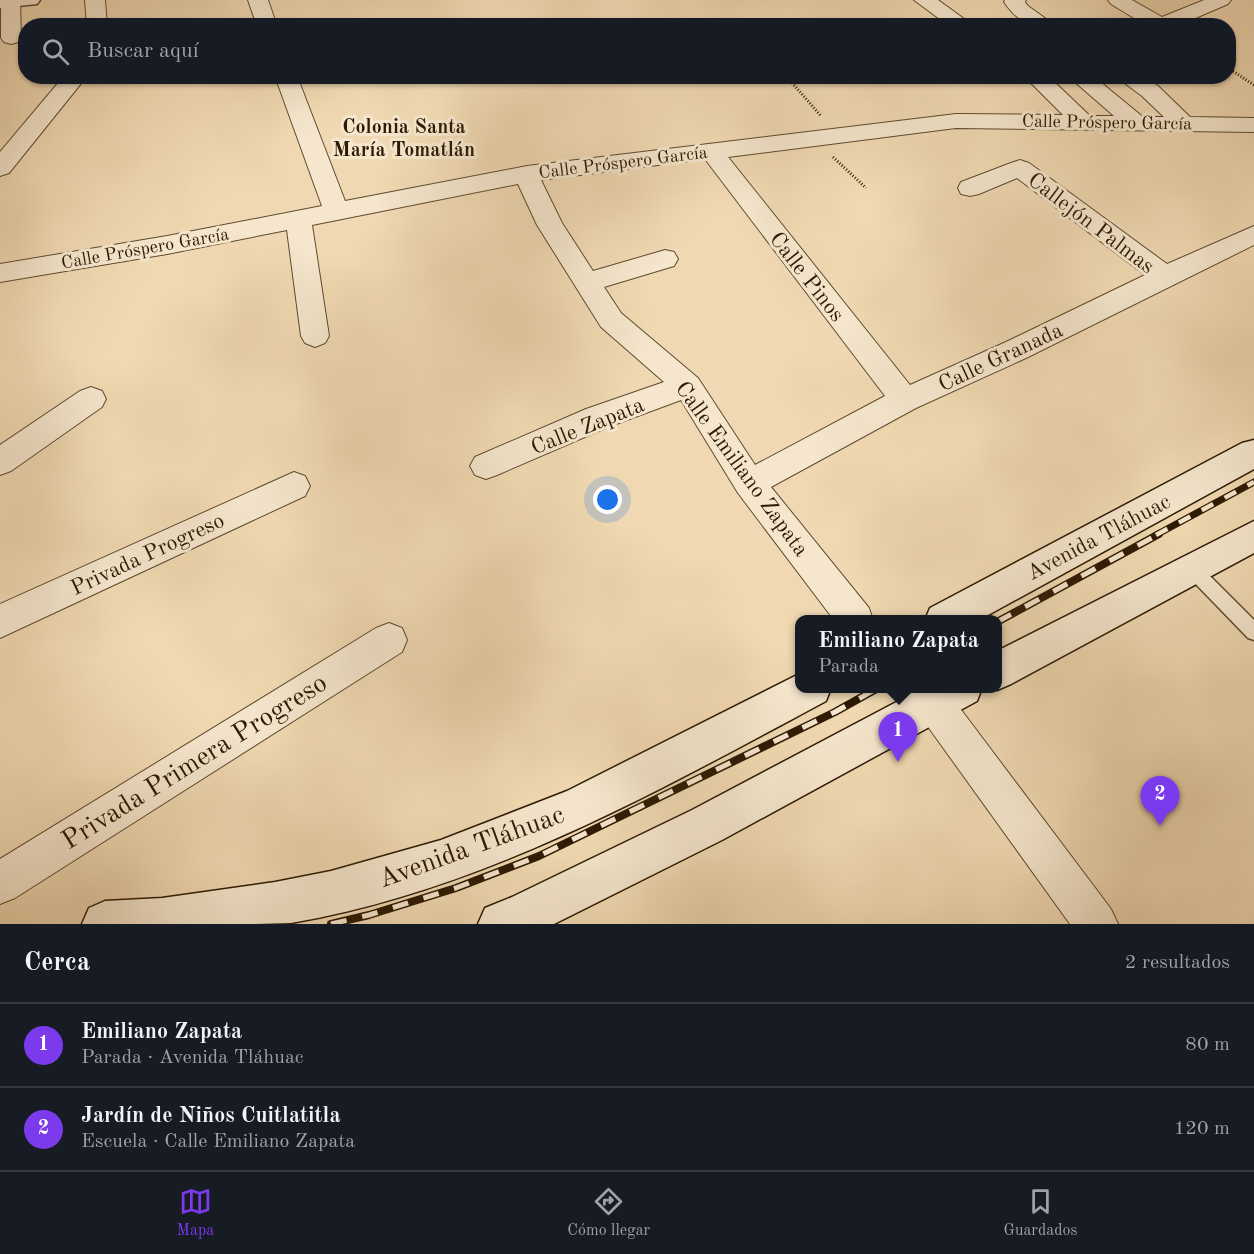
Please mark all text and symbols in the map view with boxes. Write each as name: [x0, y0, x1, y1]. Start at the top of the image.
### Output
search box: [18, 18, 1236, 84]
icon: search: [39, 35, 72, 68]
text: Buscar aquí: [87, 40, 199, 62]
street label: Calle Próspero García: [1022, 113, 1192, 133]
district label: Colonia Santa María Tomatlán: [333, 118, 475, 161]
street label: Calle Próspero García: [538, 144, 709, 182]
street label: Callejón Palmas: [1023, 169, 1158, 278]
street label: Calle Próspero García: [60, 225, 231, 273]
street label: Calle Pinos: [765, 228, 848, 326]
street label: Calle Granada: [935, 319, 1067, 396]
street label: Calle Emiliano Zapata: [671, 378, 812, 561]
street label: Calle Zapata: [528, 394, 648, 459]
your location: [593, 485, 622, 514]
street label: Avenida Tláhuac: [1024, 491, 1174, 585]
street label: Privada Progreso: [68, 510, 228, 600]
popup: [795, 615, 1002, 693]
text: Emiliano Zapata: [818, 630, 979, 652]
text: Parada: [818, 657, 879, 677]
street label: Privada Primera Progreso: [57, 669, 332, 855]
pin: 1: [878, 712, 918, 762]
pin: 2: [1140, 776, 1180, 826]
street label: Avenida Tláhuac: [375, 801, 568, 893]
text: Cerca: [24, 950, 90, 976]
text: 2 resultados: [1125, 953, 1230, 973]
text: Emiliano Zapata: [81, 1021, 242, 1043]
text: 1: [38, 1035, 49, 1055]
text: 80 m: [1185, 1035, 1230, 1055]
text: Parada · Avenida Tláhuac: [81, 1048, 303, 1068]
text: Jardín de Niños Cuitlatitla: [81, 1105, 341, 1127]
text: 2: [38, 1119, 49, 1139]
text: 120 m: [1174, 1119, 1230, 1139]
text: Escuela · Calle Emiliano Zapata: [81, 1132, 355, 1152]
tab: Mapa: [177, 1185, 214, 1241]
tab: Cómo llegar: [567, 1185, 650, 1241]
tab: Guardados: [1003, 1185, 1077, 1241]

